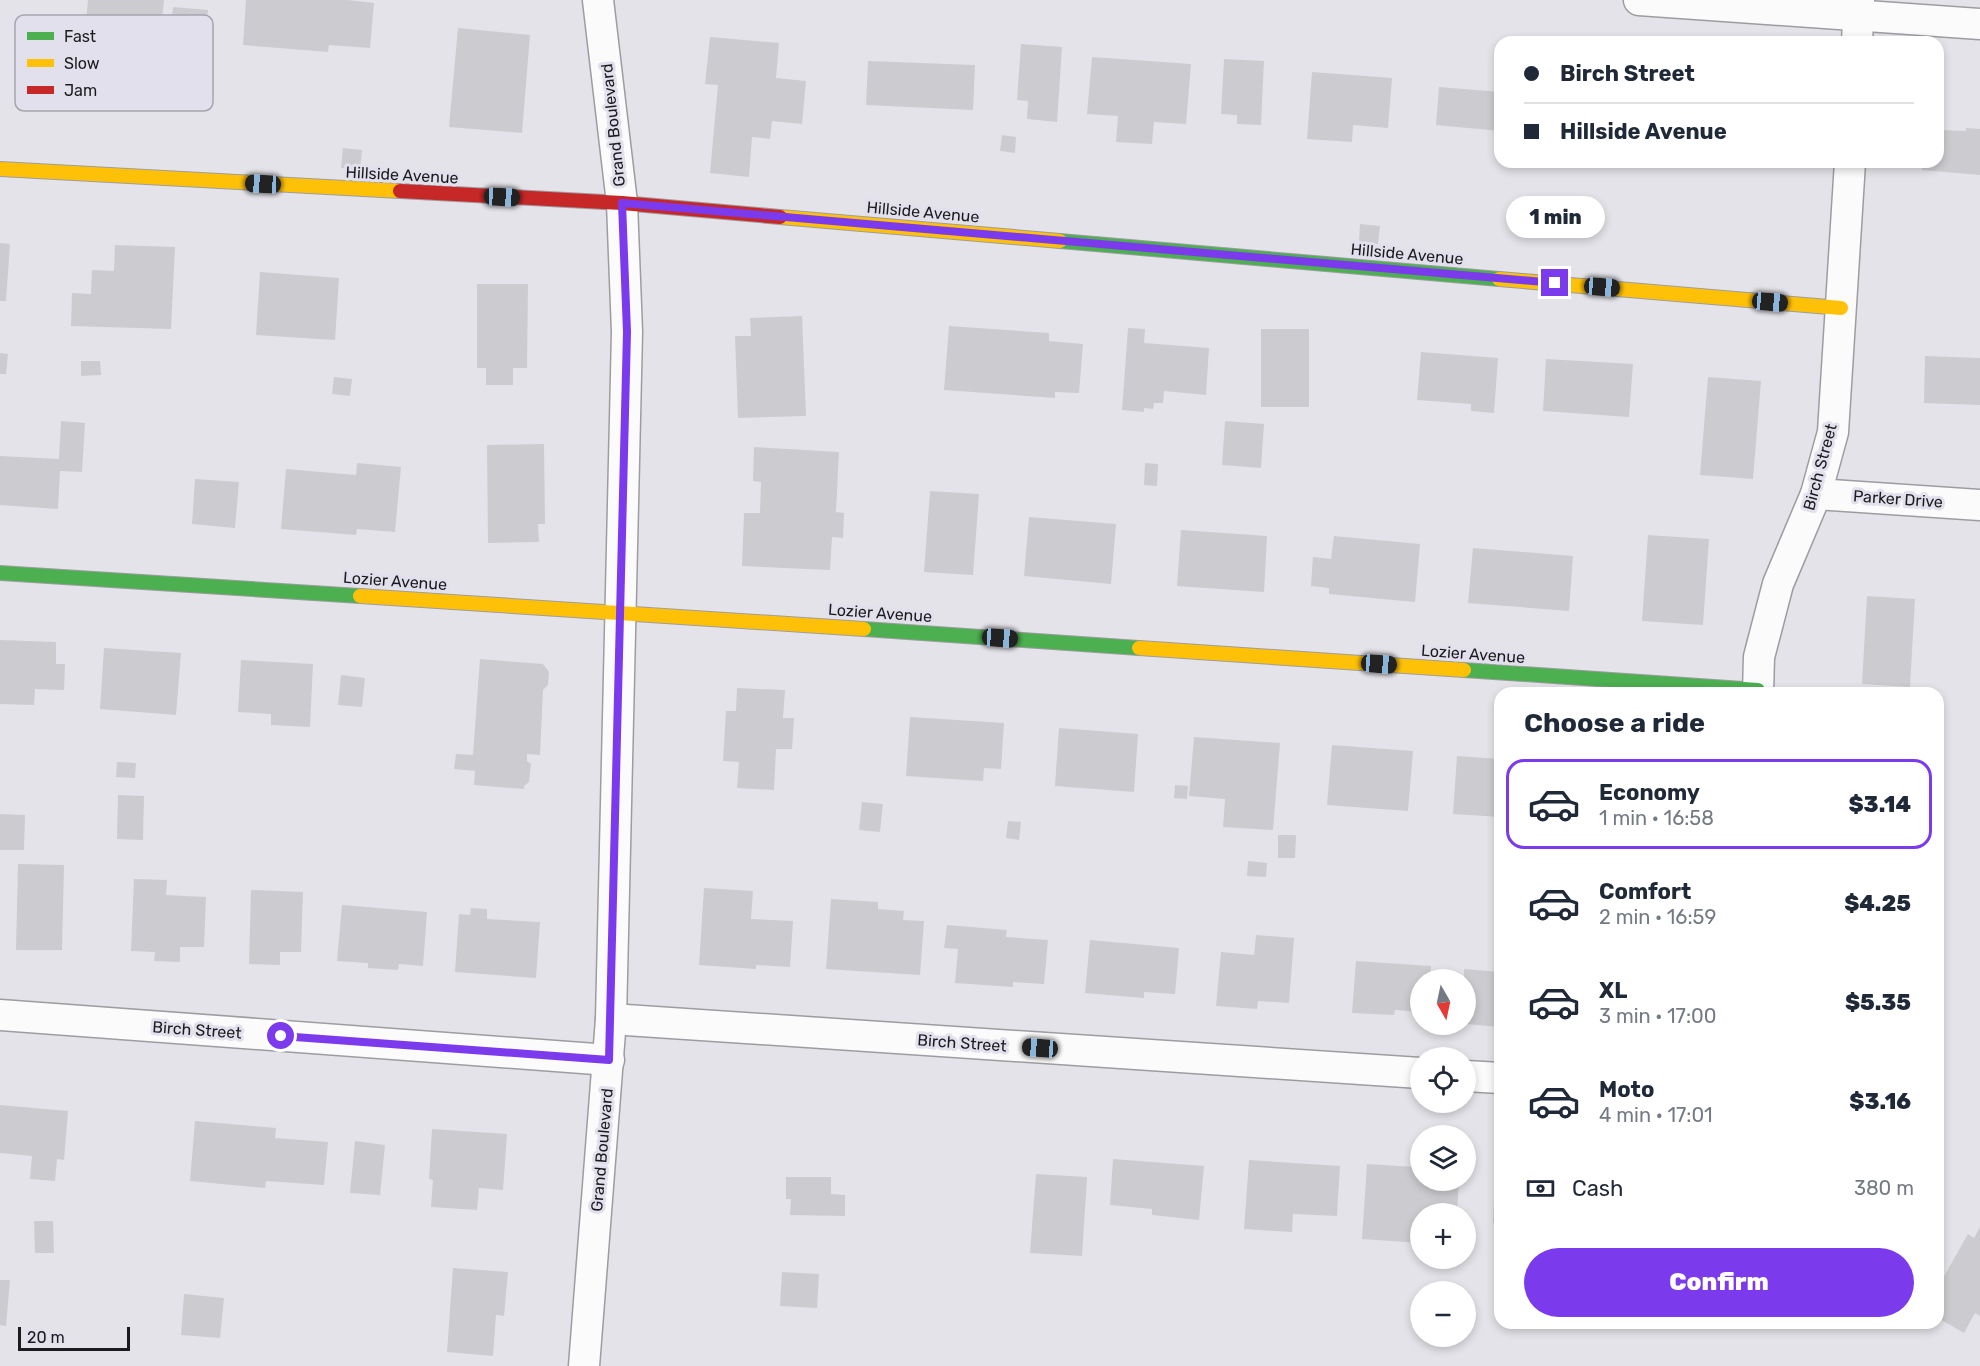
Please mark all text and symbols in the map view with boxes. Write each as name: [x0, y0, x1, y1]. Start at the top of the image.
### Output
legend: [15, 15, 213, 111]
text: Fast: [64, 27, 96, 46]
text: Slow: [64, 54, 100, 73]
text: Birch Street: [1560, 60, 1695, 87]
street label: Grand Boulevard: [597, 63, 629, 187]
text: Jam: [64, 81, 97, 100]
text: Hillside Avenue: [1560, 118, 1727, 145]
street label: Hillside Avenue: [345, 163, 459, 187]
car: [245, 174, 281, 194]
car: [484, 187, 520, 207]
callout: 1 min: [1506, 196, 1604, 238]
street label: Hillside Avenue: [866, 198, 980, 226]
text: 1 min: [1529, 205, 1582, 229]
street label: Hillside Avenue: [1350, 240, 1464, 268]
route end: [1541, 269, 1568, 296]
car: [1583, 276, 1621, 298]
car: [1751, 291, 1789, 313]
street label: Birch Street: [1799, 421, 1841, 513]
street label: Parker Drive: [1852, 486, 1944, 512]
street label: Lozier Avenue: [342, 568, 448, 594]
street label: Lozier Avenue: [827, 600, 933, 626]
car: [981, 628, 1019, 648]
street label: Lozier Avenue: [1420, 641, 1526, 667]
car: [1360, 654, 1398, 674]
text: Choose a ride: [1524, 707, 1705, 739]
icon: car: [1527, 777, 1581, 831]
text: Economy: [1599, 779, 1700, 806]
text: $3.14: [1848, 791, 1911, 818]
text: 1 min · 16:58: [1599, 806, 1714, 830]
icon: car: [1527, 876, 1581, 930]
text: Comfort: [1599, 878, 1691, 905]
text: $4.25: [1844, 890, 1911, 917]
text: 2 min · 16:59: [1599, 905, 1716, 929]
north arrow: [1410, 969, 1476, 1035]
map controls: [1410, 969, 1476, 1347]
icon: car: [1527, 975, 1581, 1029]
text: XL: [1599, 977, 1627, 1004]
text: $5.35: [1845, 989, 1911, 1016]
text: 3 min · 17:00: [1599, 1004, 1716, 1028]
street label: Birch Street: [152, 1017, 242, 1043]
route start: [267, 1022, 294, 1049]
street label: Birch Street: [917, 1030, 1007, 1056]
car: [1021, 1038, 1059, 1058]
button: locate: [1410, 1047, 1476, 1113]
icon: car: [1527, 1074, 1581, 1128]
text: Moto: [1599, 1076, 1654, 1103]
street label: Grand Boulevard: [587, 1088, 617, 1212]
text: $3.16: [1849, 1088, 1911, 1115]
text: 4 min · 17:01: [1599, 1103, 1713, 1127]
button: layers: [1410, 1125, 1476, 1191]
icon: cash: [1524, 1172, 1557, 1205]
text: Cash: [1572, 1175, 1623, 1202]
text: 380 m: [1854, 1176, 1914, 1200]
button: +: [1410, 1203, 1476, 1269]
button: Confirm: [1524, 1248, 1914, 1317]
button: −: [1410, 1281, 1476, 1347]
scale bar: [18, 1324, 130, 1352]
text: 20 m: [27, 1328, 65, 1347]

